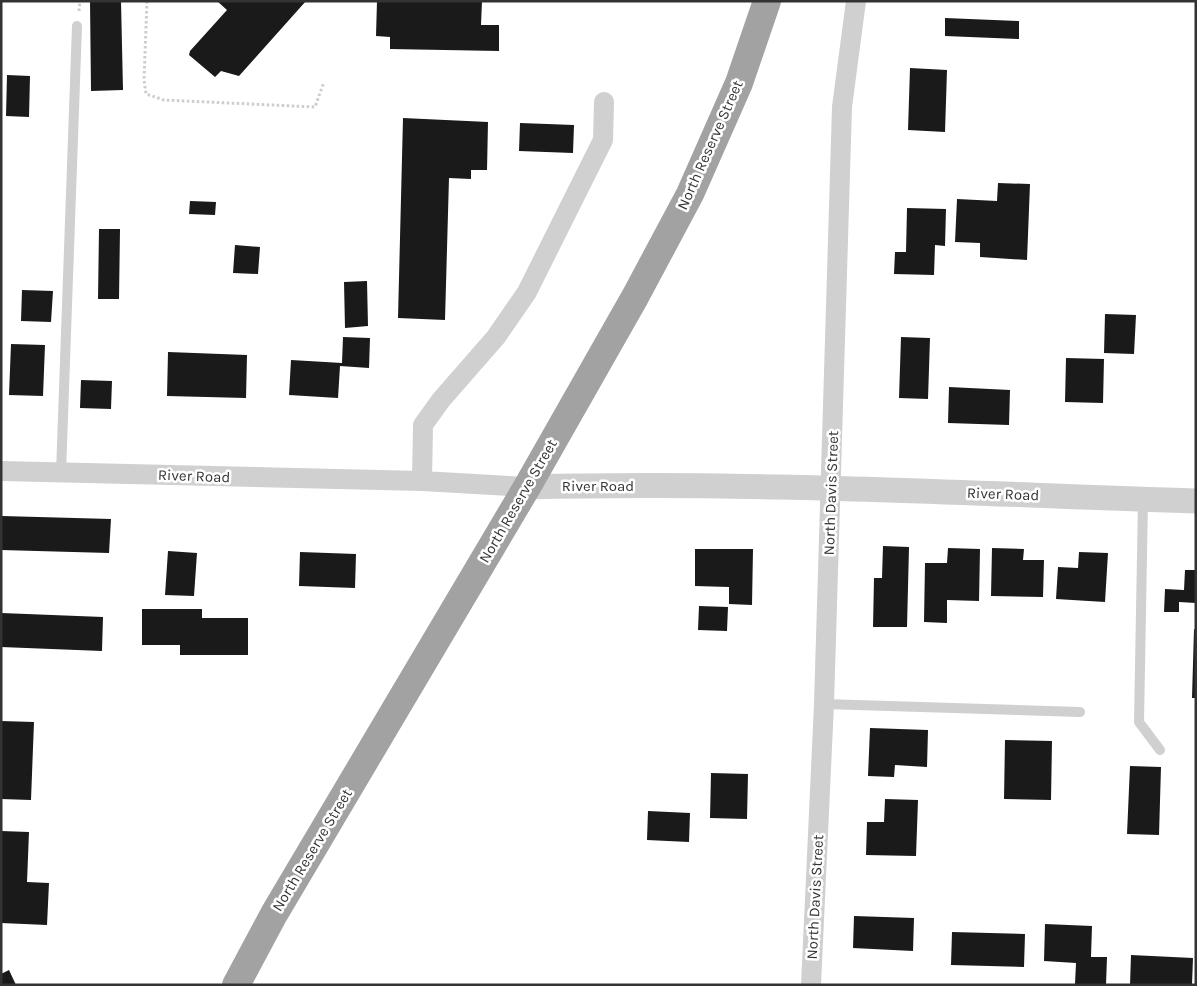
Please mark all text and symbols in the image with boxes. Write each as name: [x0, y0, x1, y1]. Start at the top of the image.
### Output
street label: North Reserve Street: [673, 77, 747, 213]
street label: North Davis Street: [820, 430, 842, 556]
street label: North Reserve Street: [475, 436, 561, 566]
street label: River Road: [157, 466, 231, 486]
street label: River Road: [562, 477, 634, 495]
street label: River Road: [966, 484, 1040, 504]
street label: North Reserve Street: [268, 785, 356, 915]
street label: North Davis Street: [803, 834, 827, 960]

